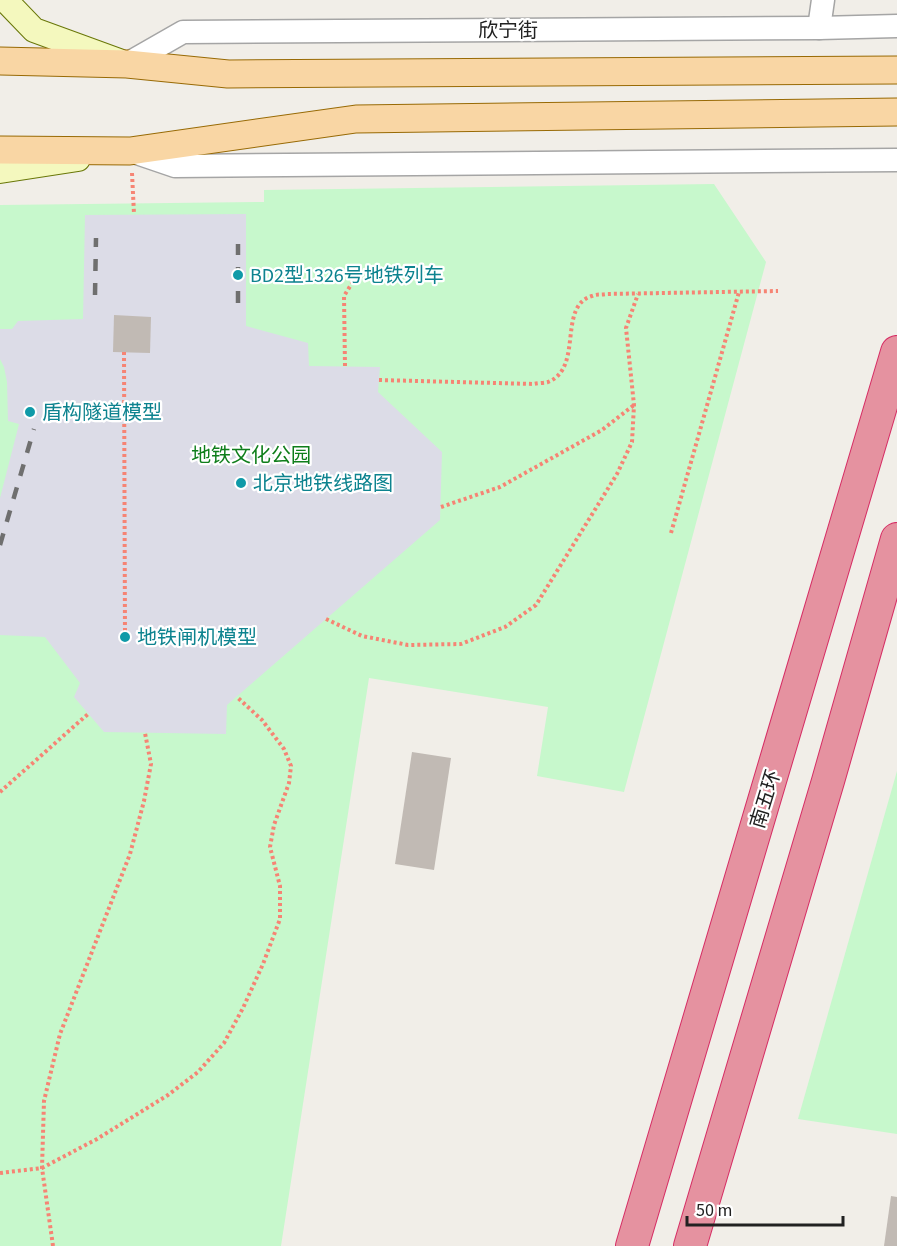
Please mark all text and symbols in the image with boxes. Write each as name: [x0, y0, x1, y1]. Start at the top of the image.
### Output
street label: 欣宁街: [478, 17, 538, 45]
place label: BD2型1326号地铁列车: [250, 262, 444, 290]
marker: BD2型1326号地铁列车: [231, 268, 245, 282]
place label: 盾构隧道模型: [42, 399, 162, 427]
marker: 盾构隧道模型: [23, 405, 37, 419]
park label: 地铁文化公园: [191, 442, 311, 470]
place label: 北京地铁线路图: [253, 470, 393, 498]
marker: 北京地铁线路图: [234, 476, 248, 490]
place label: 地铁闸机模型: [137, 624, 257, 652]
marker: 地铁闸机模型: [118, 630, 132, 644]
street label: 南五环: [744, 767, 788, 832]
scale bar: [687, 1189, 843, 1227]
text: 50 m: [696, 1198, 732, 1223]

